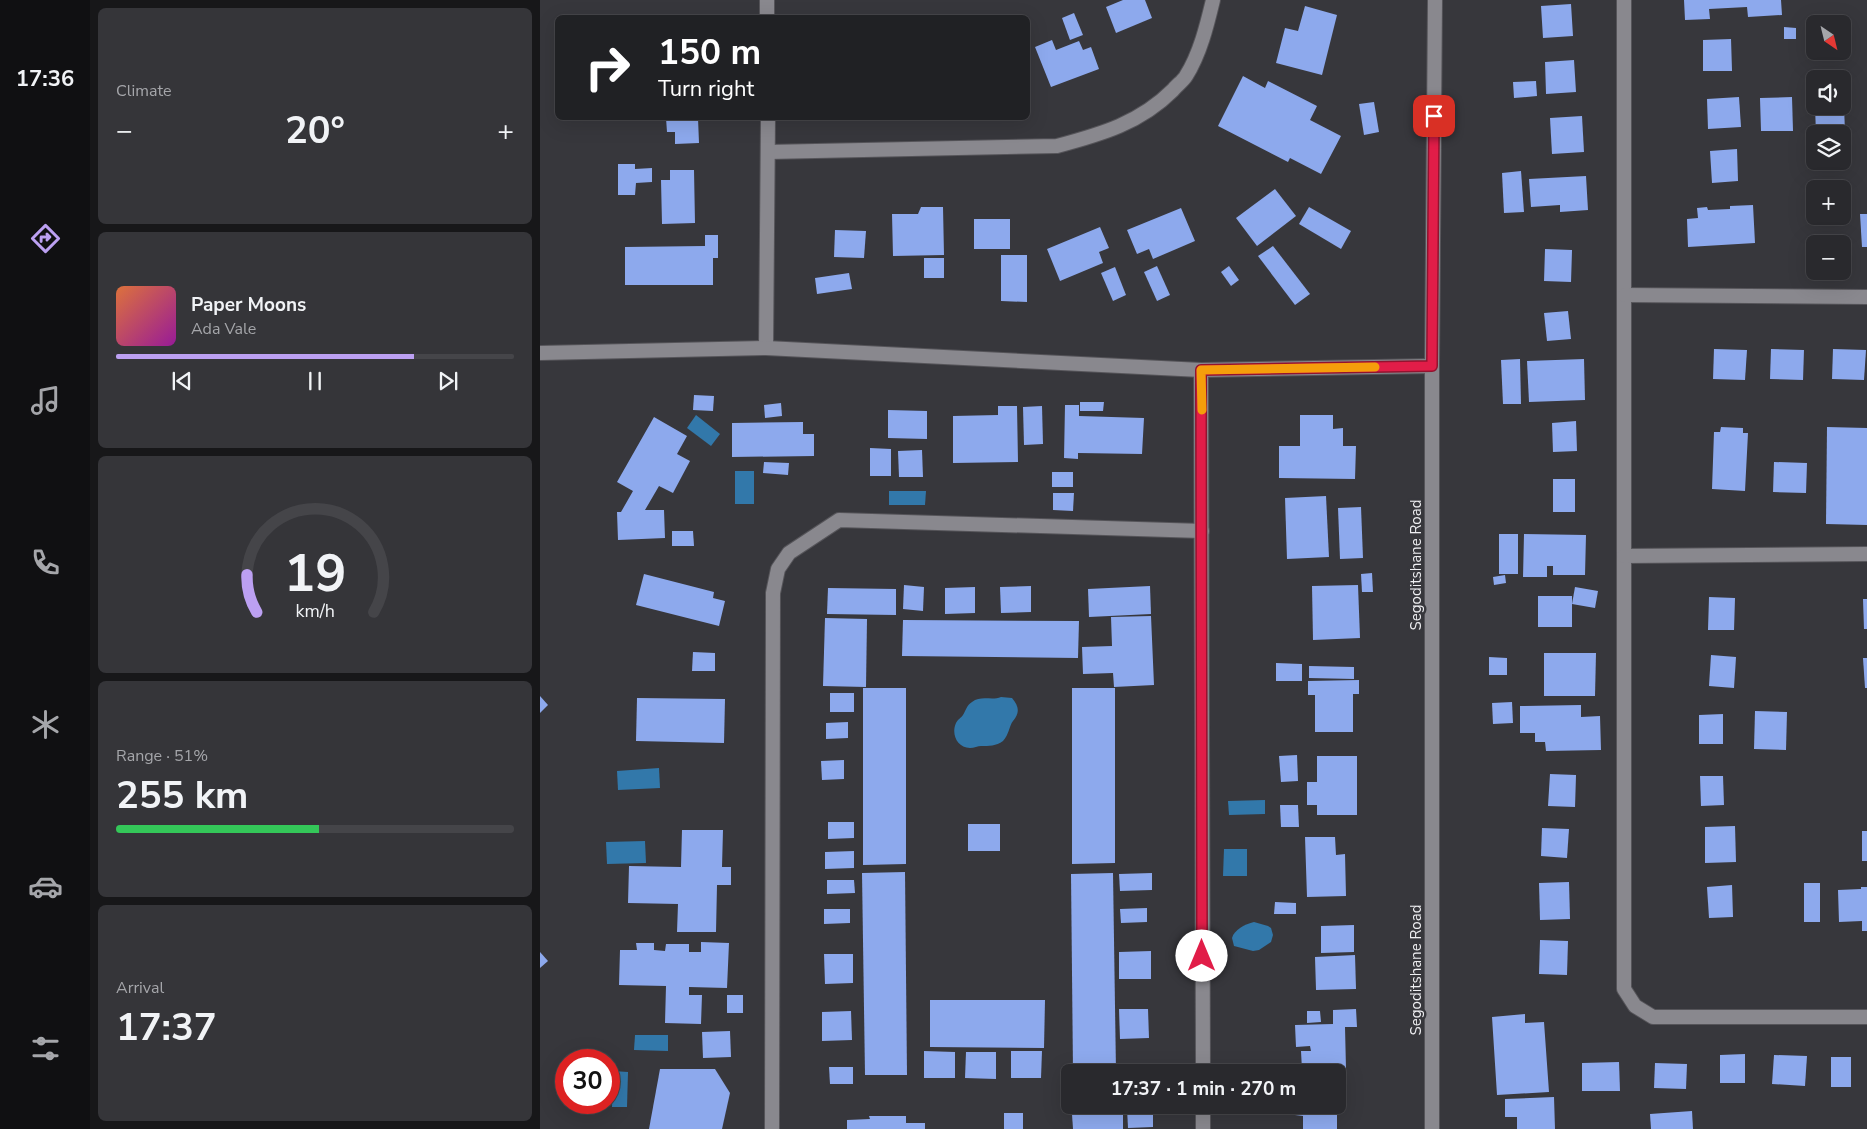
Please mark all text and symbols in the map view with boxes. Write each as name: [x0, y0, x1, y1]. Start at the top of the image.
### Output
north arrow: [1806, 15, 1851, 60]
map controls: [1806, 15, 1851, 280]
text: 150 m: [658, 29, 761, 76]
icon: right: [575, 35, 640, 100]
text: 17:36: [16, 64, 74, 94]
button: sound: [1806, 70, 1851, 115]
text: Turn right: [658, 74, 754, 104]
text: Climate: [116, 80, 171, 102]
pin: [1413, 95, 1455, 137]
icon: arrive: [1420, 102, 1448, 130]
text: 20°: [285, 105, 345, 156]
text: −: [116, 112, 133, 150]
text: +: [497, 112, 514, 150]
button: layers: [1806, 125, 1851, 170]
button: +: [1806, 180, 1851, 225]
icon: directions: [28, 221, 63, 256]
button: −: [1806, 235, 1851, 280]
text: Paper Moons: [191, 292, 306, 318]
text: Ada Vale: [191, 318, 256, 340]
icon: previous: [168, 367, 196, 395]
icon: pause: [301, 367, 329, 395]
icon: next: [434, 367, 462, 395]
icon: music: [28, 383, 63, 418]
street label: Segoditshane Road: [1406, 500, 1426, 630]
text: 19: [284, 538, 346, 609]
icon: phone: [28, 545, 63, 580]
text: km/h: [295, 599, 335, 623]
icon: climate: [28, 707, 63, 742]
text: Range · 51%: [116, 745, 208, 767]
text: 255 km: [116, 770, 248, 821]
icon: car: [28, 869, 63, 904]
street label: Segoditshane Road: [1406, 905, 1426, 1035]
position arrow: [1175, 929, 1227, 981]
text: Arrival: [116, 977, 164, 999]
text: 17:37: [116, 1002, 217, 1053]
icon: filters: [28, 1031, 63, 1066]
speed limit sign: 30: [555, 1049, 620, 1114]
text: 17:37 · 1 min · 270 m: [1111, 1076, 1296, 1102]

